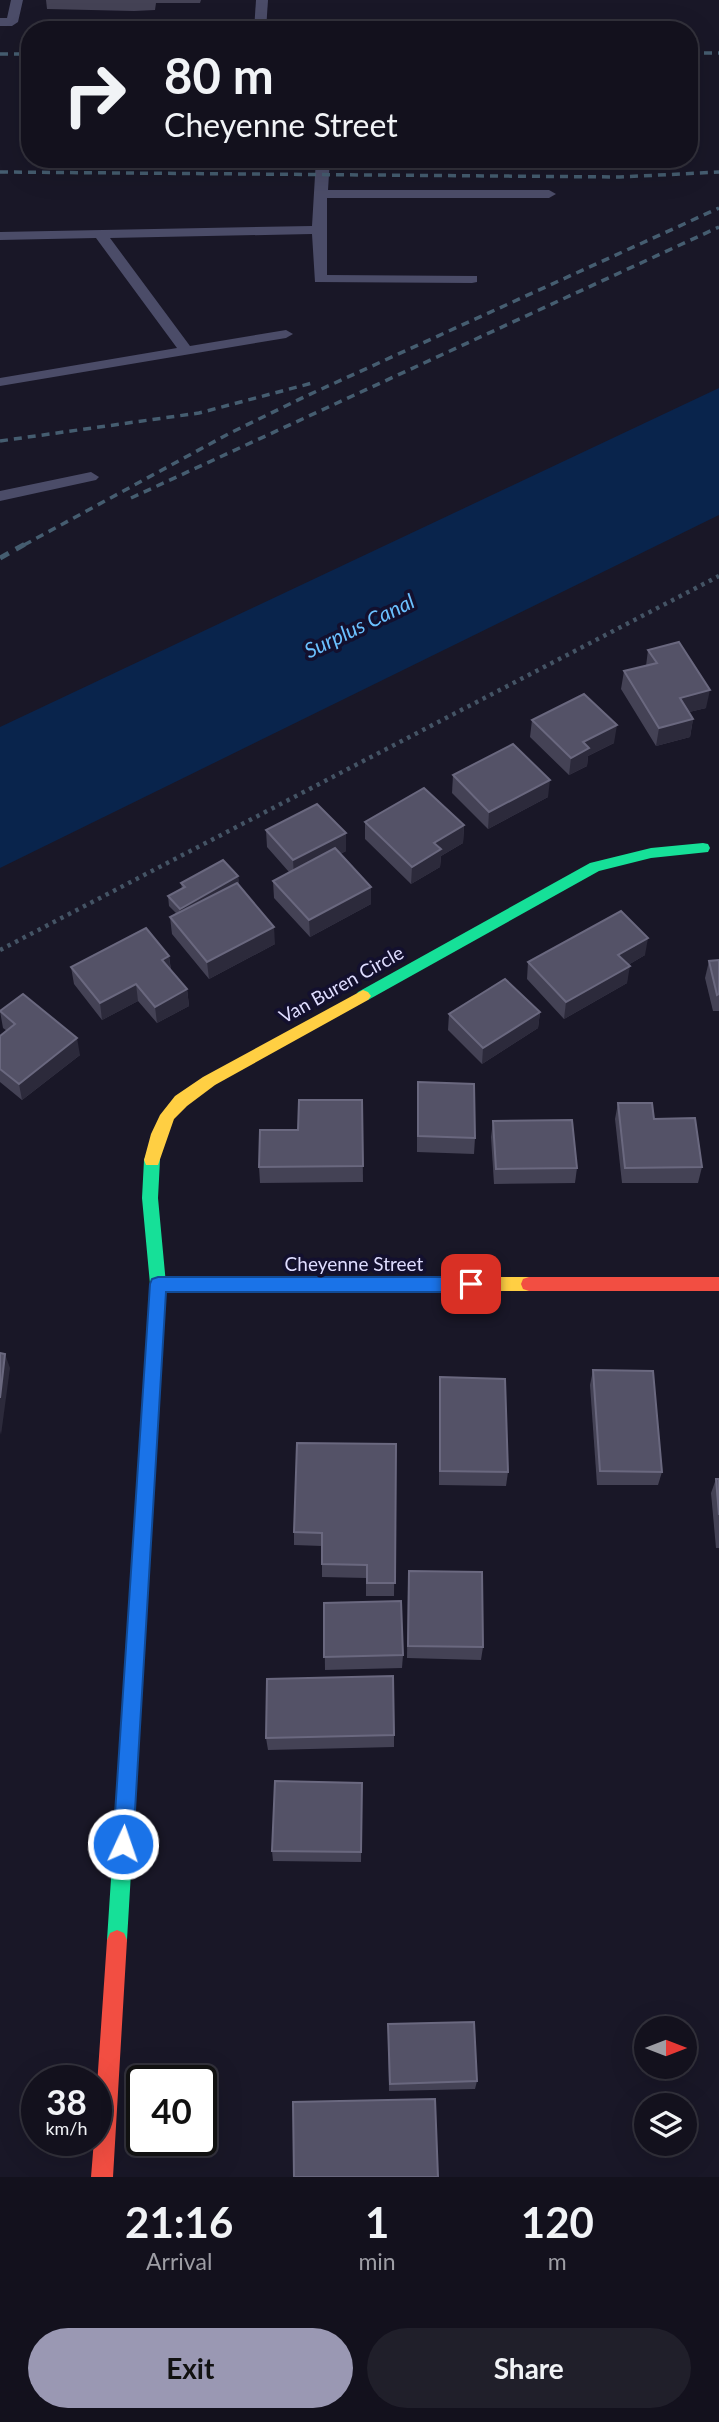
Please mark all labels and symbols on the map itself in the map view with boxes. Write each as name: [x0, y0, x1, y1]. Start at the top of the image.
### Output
water label: Surplus Canal: [300, 587, 418, 662]
street label: Van Buren Circle: [275, 940, 407, 1028]
street label: Cheyenne Street: [285, 1252, 424, 1275]
pin: [441, 1254, 501, 1314]
position arrow: [86, 1807, 160, 1881]
north arrow: [634, 2016, 696, 2079]
speed limit sign: 40: [126, 2065, 217, 2156]

